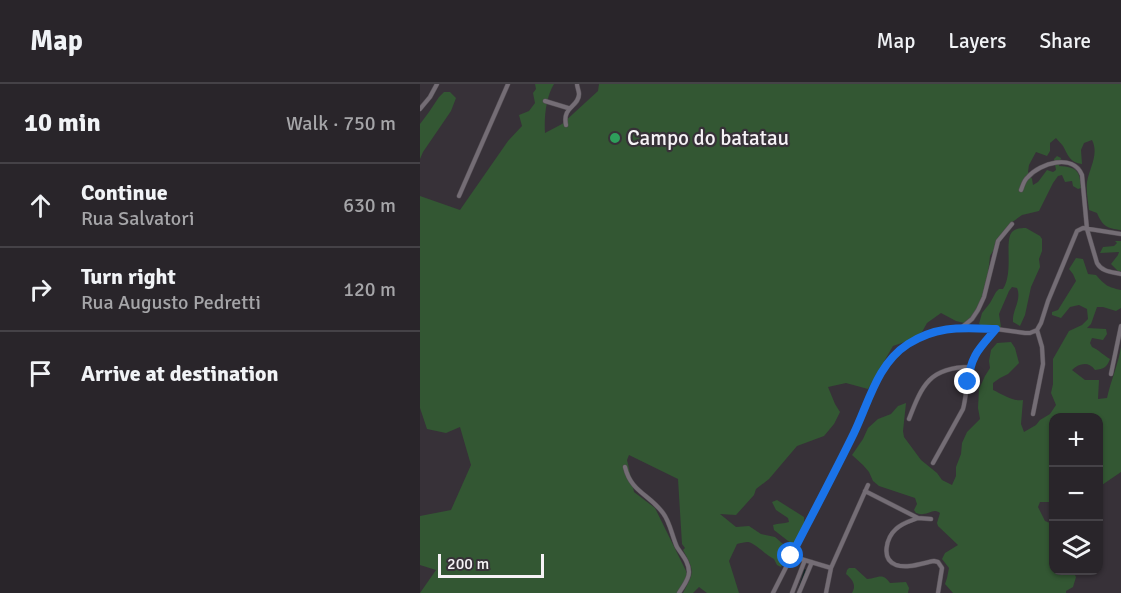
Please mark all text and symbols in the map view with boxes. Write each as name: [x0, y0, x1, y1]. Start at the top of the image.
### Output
text: Map: [30, 24, 83, 58]
text: Map: [877, 28, 915, 54]
text: Layers: [948, 28, 1006, 54]
text: Share: [1039, 28, 1091, 54]
text: 10 min: [24, 107, 101, 139]
text: Walk · 750 m: [286, 111, 396, 136]
place label: Campo do batatau: [627, 125, 789, 151]
marker: Campo do batatau: [608, 131, 622, 145]
text: Continue: [81, 179, 168, 206]
icon: ahead: [24, 189, 57, 222]
text: 630 m: [343, 193, 396, 218]
text: Rua Salvatori: [81, 206, 194, 231]
text: Turn right: [81, 263, 176, 290]
icon: right: [24, 273, 57, 306]
text: 120 m: [343, 277, 396, 302]
text: Rua Augusto Pedretti: [81, 290, 261, 315]
icon: arrive: [24, 357, 57, 390]
text: Arrive at destination: [81, 360, 278, 387]
route end: [954, 368, 980, 394]
map controls: [1049, 413, 1103, 575]
button: +: [1049, 413, 1103, 467]
button: −: [1049, 467, 1103, 521]
button: layers: [1049, 521, 1103, 575]
route start: [777, 542, 803, 568]
scale bar: [438, 551, 544, 578]
text: 200 m: [447, 554, 489, 574]

